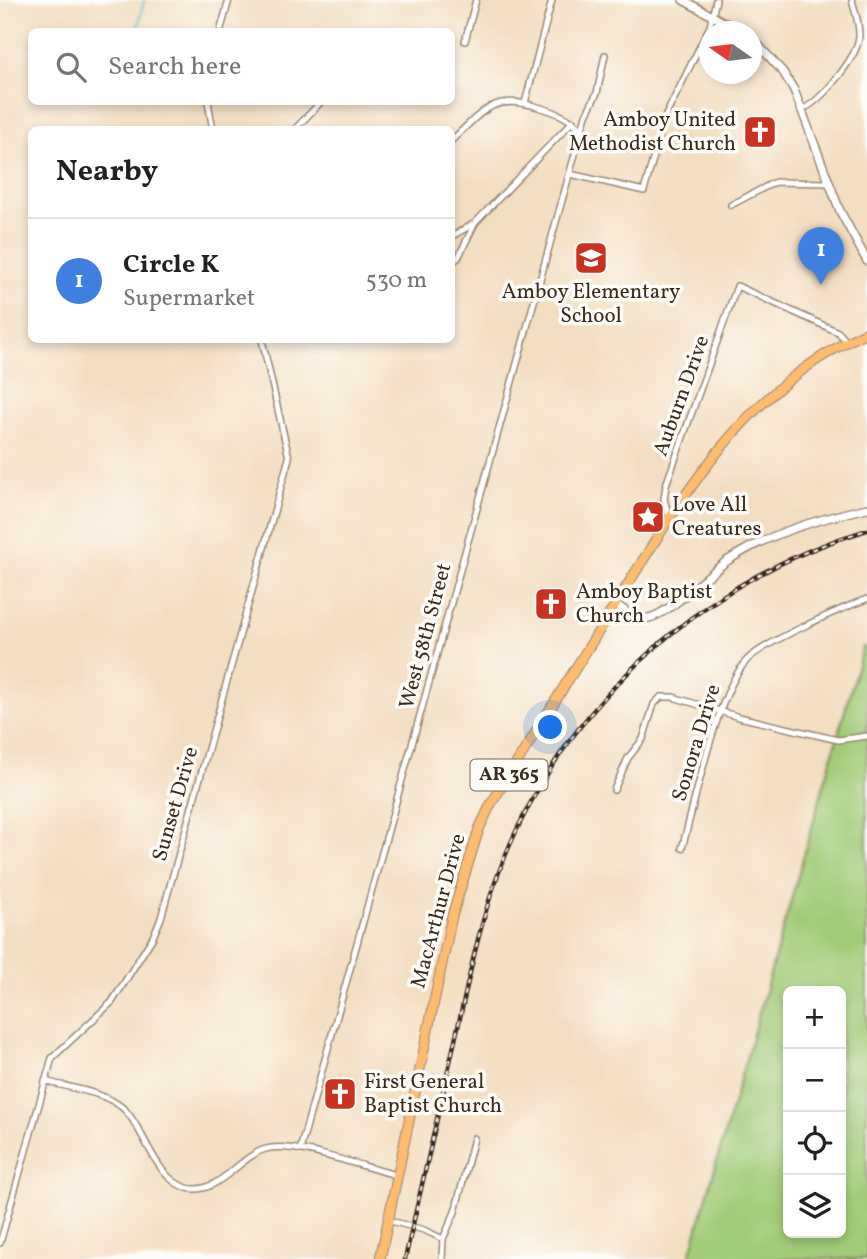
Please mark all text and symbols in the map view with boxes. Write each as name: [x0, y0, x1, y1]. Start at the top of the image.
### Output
north arrow: [699, 21, 762, 84]
search box: [28, 28, 455, 105]
icon: search: [52, 48, 90, 86]
text: Search here: [108, 49, 241, 85]
place label: Amboy United Methodist Church: [569, 106, 736, 159]
church icon: Amboy United Methodist Church: [741, 113, 779, 151]
text: Nearby: [56, 151, 158, 193]
pin: 1: [798, 227, 844, 285]
school or university icon: Amboy Elementary School: [572, 239, 610, 277]
text: Circle K: [123, 247, 219, 283]
text: 1: [74, 265, 84, 297]
text: 530 m: [366, 265, 427, 297]
place label: Amboy Elementary School: [502, 278, 681, 331]
text: Supermarket: [123, 283, 255, 315]
street label: Auburn Drive: [647, 332, 717, 460]
place label: Love All Creatures: [672, 491, 762, 544]
place icon: Love All Creatures: [629, 498, 667, 536]
street label: West 58th Street: [393, 560, 459, 712]
place label: Amboy Baptist Church: [576, 578, 712, 631]
church icon: Amboy Baptist Church: [532, 585, 570, 623]
street label: Sonora Drive: [665, 681, 729, 805]
your location: [533, 710, 567, 744]
street label: Sunset Drive: [146, 743, 206, 865]
road number: AR 365: [470, 760, 548, 790]
street label: MacArthur Drive: [404, 830, 474, 992]
map controls: [783, 986, 846, 1238]
button: +: [783, 986, 846, 1049]
button: −: [783, 1049, 846, 1112]
place label: First General Baptist Church: [364, 1068, 502, 1121]
church icon: First General Baptist Church: [321, 1075, 359, 1113]
button: locate: [783, 1112, 846, 1175]
button: layers: [783, 1175, 846, 1238]

